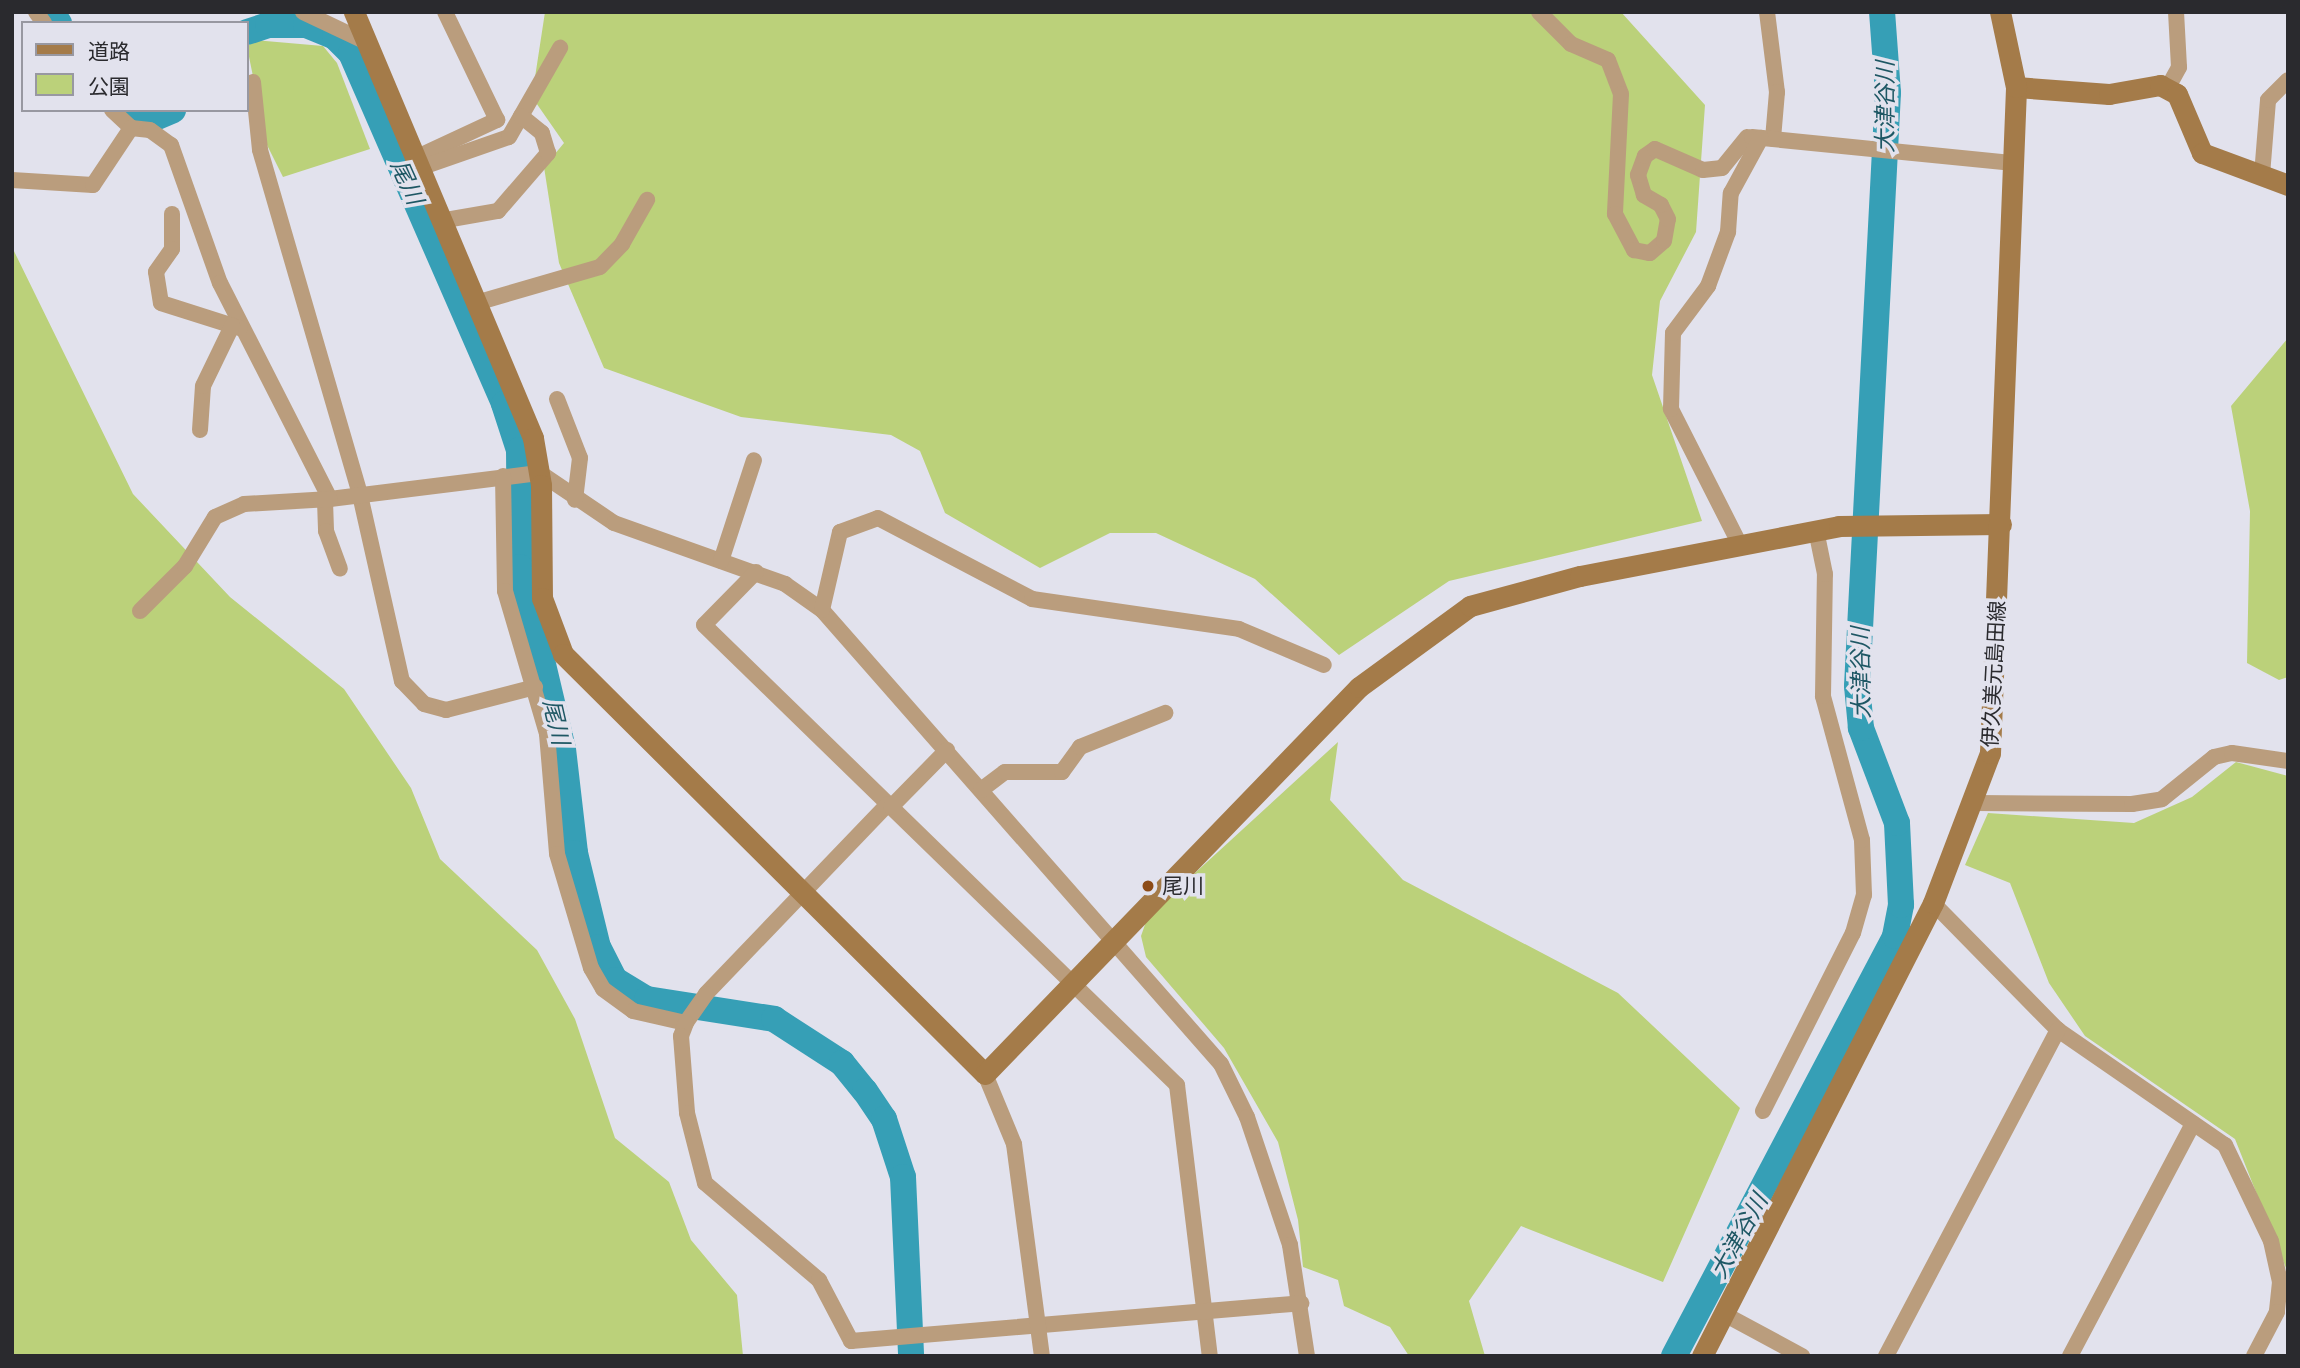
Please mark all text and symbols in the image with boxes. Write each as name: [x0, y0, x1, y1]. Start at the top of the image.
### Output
legend: [21, 21, 248, 112]
text: 道路: [88, 40, 130, 64]
water label: 大津谷川: [1871, 61, 1899, 153]
text: 公園: [88, 75, 130, 99]
water label: 尾川: [385, 155, 429, 209]
street label: 伊久美元島田線: [1978, 600, 2010, 748]
water label: 大津谷川: [1846, 627, 1876, 719]
water label: 尾川: [537, 696, 575, 748]
place label: 尾川: [1162, 873, 1204, 899]
marker: 尾川: [1140, 878, 1156, 894]
water label: 大津谷川: [1705, 1189, 1773, 1283]

